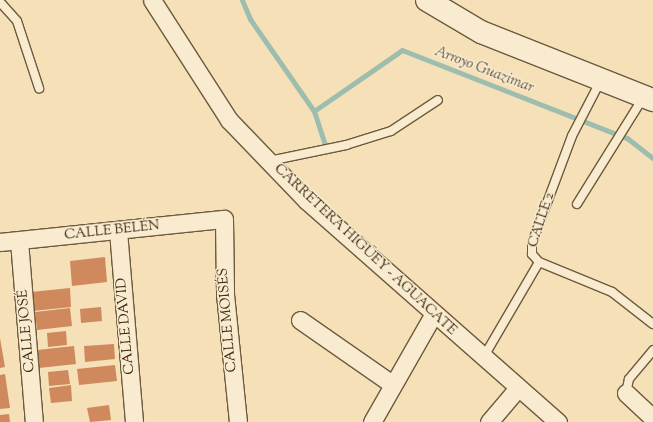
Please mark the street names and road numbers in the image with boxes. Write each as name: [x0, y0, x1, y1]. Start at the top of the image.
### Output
street label: CARRETERA HIGÜEY - AGUACATE: [270, 161, 460, 339]
street label: CALLE 2: [525, 190, 559, 250]
street label: CALLE BELÉN: [64, 218, 160, 244]
street label: CALLE MOISÉS: [215, 267, 241, 373]
street label: CALLE DAVID: [113, 277, 139, 375]
street label: CALLE JOSÉ: [15, 289, 39, 373]

